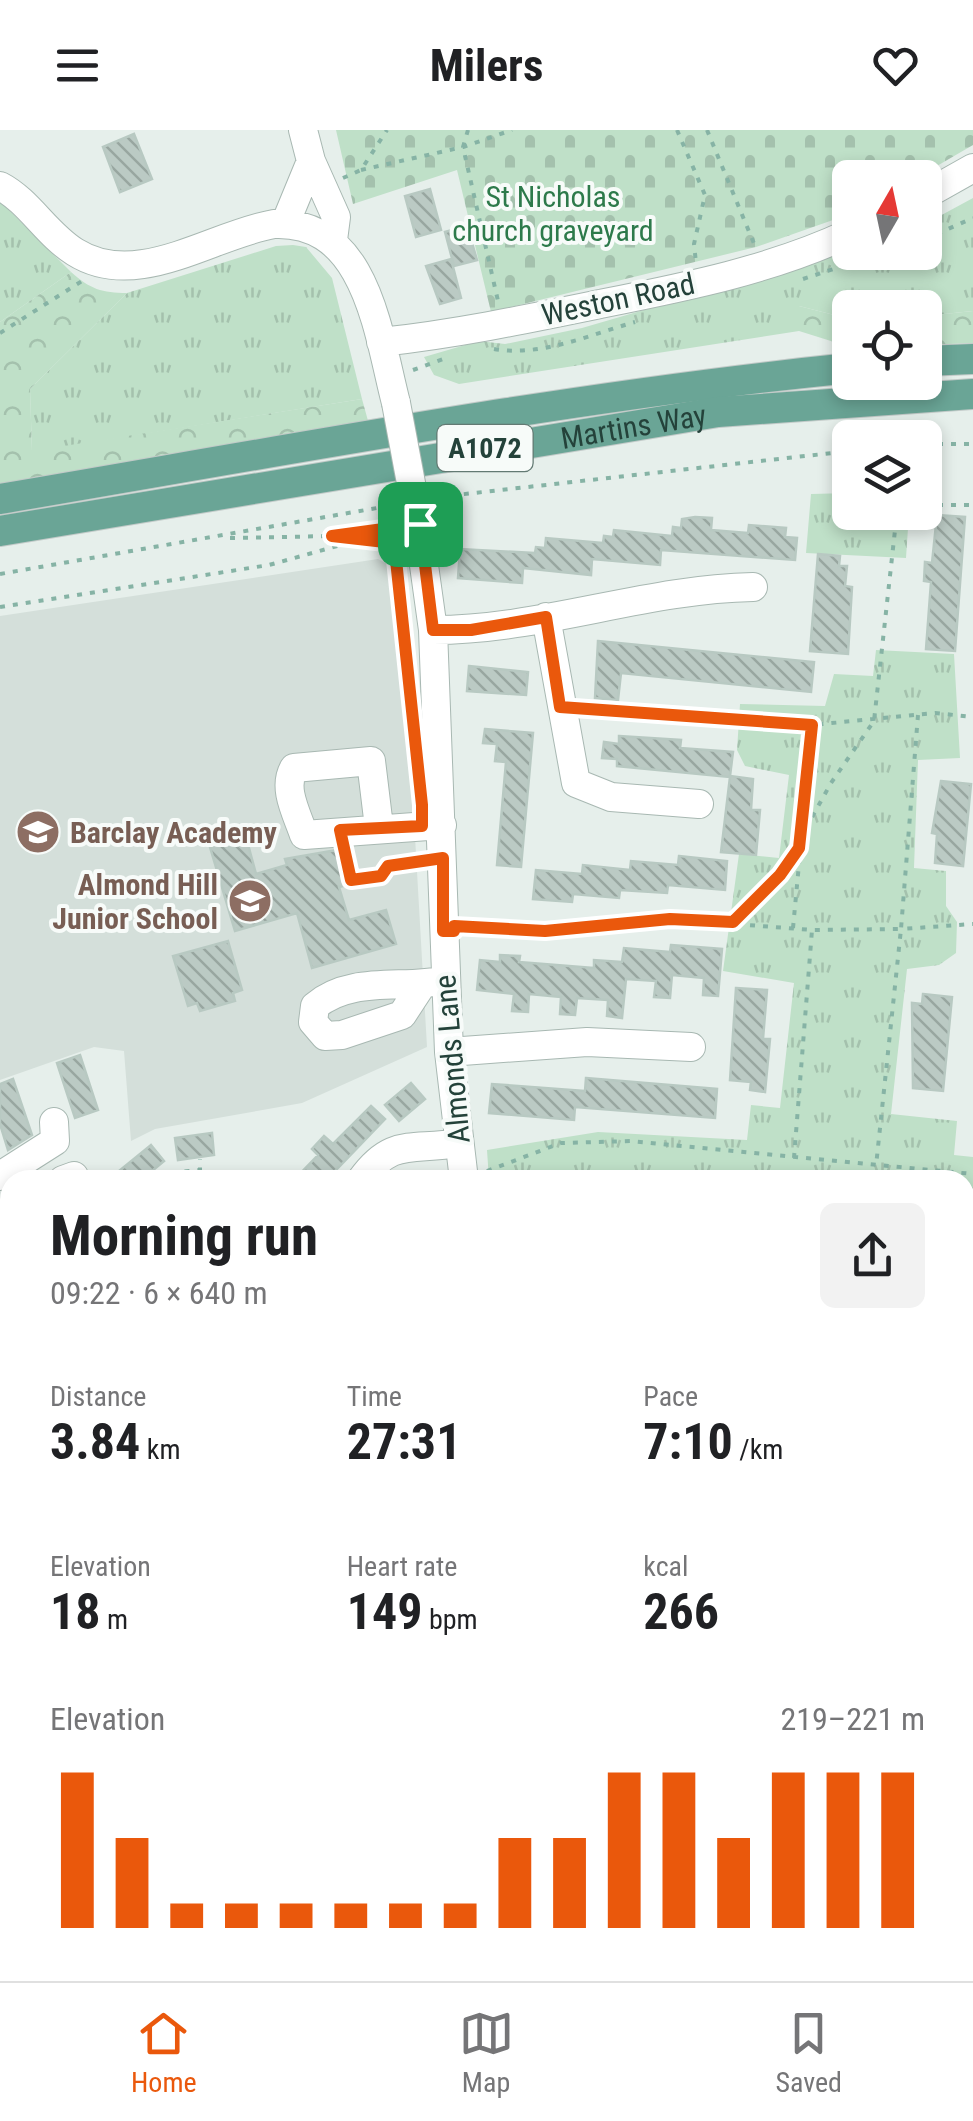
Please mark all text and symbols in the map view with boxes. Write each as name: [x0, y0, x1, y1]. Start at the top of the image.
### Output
icon: menu: [50, 38, 105, 93]
icon: heart: [868, 38, 923, 93]
text: Milers: [430, 39, 543, 92]
north arrow: [832, 160, 942, 270]
map controls: [832, 160, 942, 530]
park label: St Nicholas church graveyard: [452, 179, 654, 248]
street label: Weston Road: [538, 266, 698, 332]
button: locate: [832, 290, 942, 400]
street label: Martins Way: [558, 397, 709, 455]
button: layers: [832, 420, 942, 530]
road number: A1072: [438, 425, 532, 471]
pin: [378, 482, 463, 567]
icon: arrive: [393, 497, 448, 552]
school or university icon: Barclay Academy: [15, 809, 61, 855]
place label: Barclay Academy: [70, 815, 277, 850]
place label: Almond Hill Junior School: [52, 867, 218, 936]
school or university icon: Almond Hill Junior School: [227, 878, 273, 924]
street label: Almonds Lane: [427, 973, 477, 1145]
button: share: [820, 1203, 925, 1308]
text: Morning run: [50, 1204, 318, 1268]
text: 09:22 · 6 × 640 m: [50, 1274, 268, 1312]
text: Distance: [50, 1380, 147, 1413]
text: Time: [347, 1380, 402, 1413]
text: Pace: [643, 1380, 698, 1413]
text: 3.84: [50, 1413, 140, 1471]
text: 27:31: [347, 1413, 461, 1471]
text: 7:10: [643, 1413, 733, 1471]
text: km: [140, 1433, 180, 1466]
text: /km: [733, 1433, 783, 1466]
text: Elevation: [50, 1550, 151, 1583]
text: Heart rate: [347, 1550, 457, 1583]
text: kcal: [643, 1550, 688, 1583]
text: 18: [50, 1583, 101, 1641]
text: 149: [347, 1583, 422, 1641]
text: 266: [643, 1583, 719, 1641]
text: m: [101, 1603, 128, 1636]
text: bpm: [422, 1603, 478, 1636]
text: Elevation: [50, 1700, 165, 1738]
text: 219–221 m: [780, 1700, 925, 1738]
tab: Home: [131, 2006, 197, 2099]
tab: Map: [459, 2006, 514, 2099]
tab: Saved: [775, 2006, 842, 2099]

